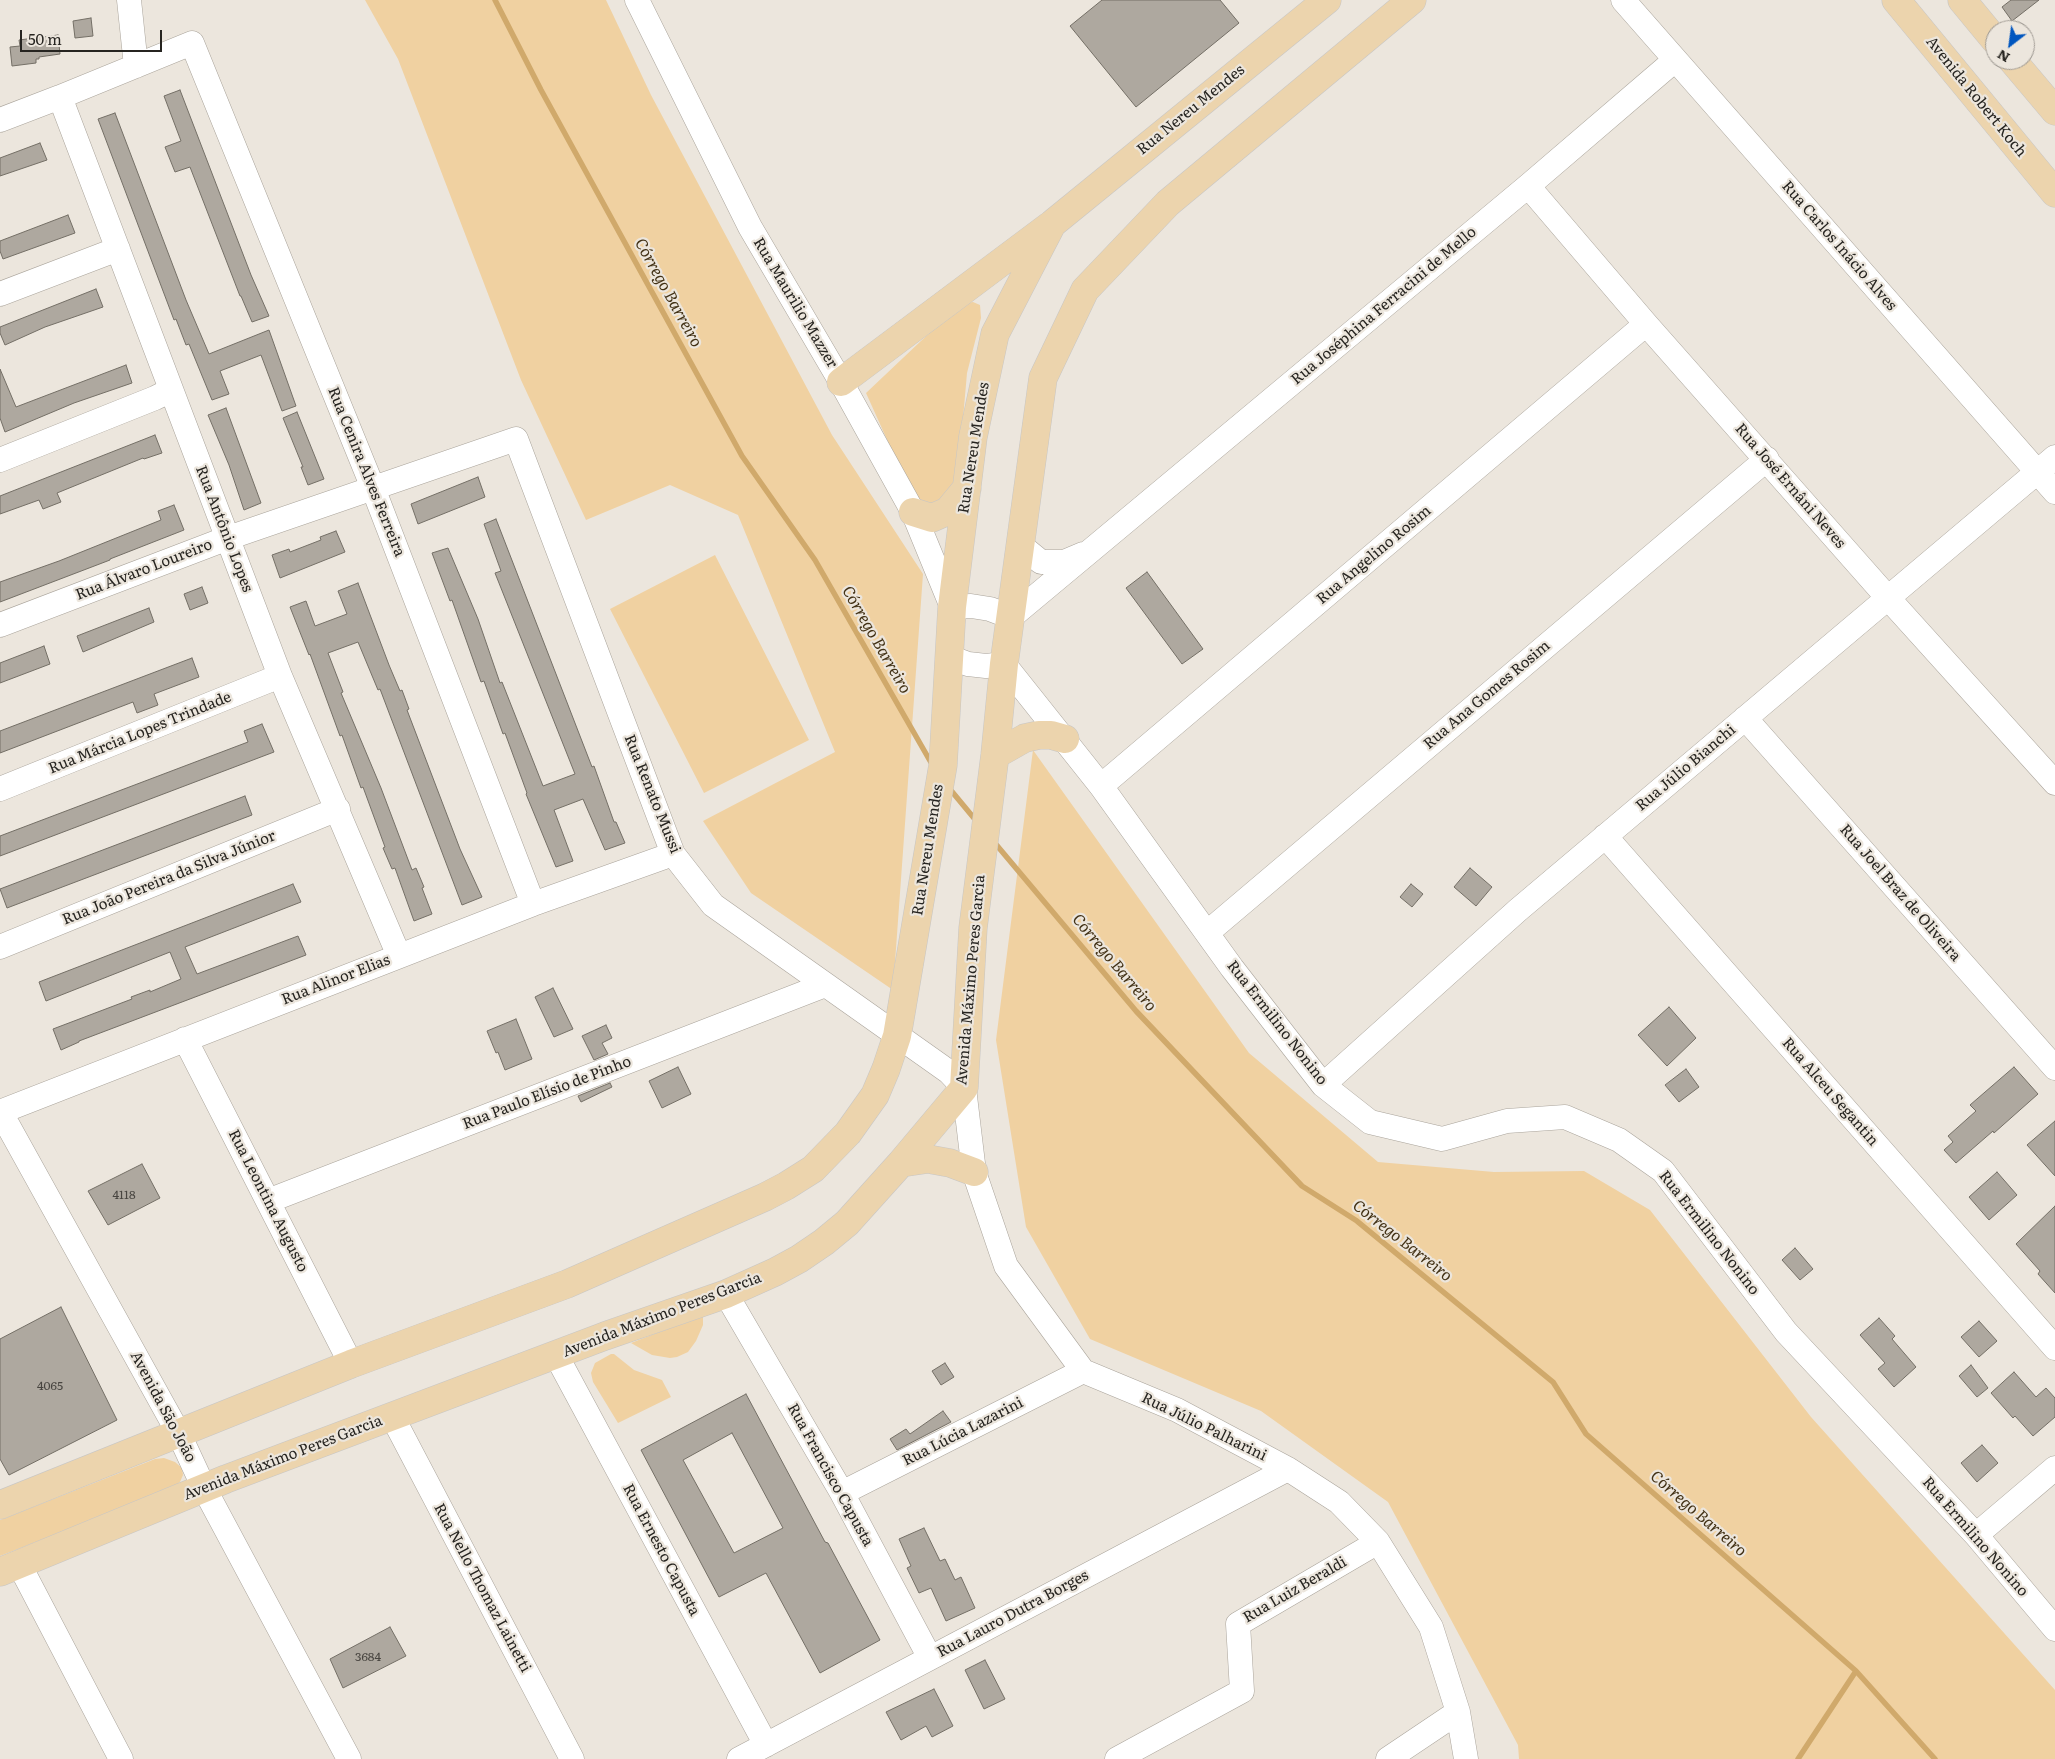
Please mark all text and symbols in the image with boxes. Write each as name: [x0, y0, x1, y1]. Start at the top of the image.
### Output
scale bar: [22, 20, 165, 52]
north arrow: [1985, 20, 2035, 70]
text: 50 m: [28, 27, 62, 50]
street label: Avenida Robert Koch: [1922, 33, 2030, 161]
text: N: [1993, 46, 2013, 69]
street label: Rua Nereu Mendes: [1134, 61, 1248, 159]
street label: Rua Carlos Inácio Alves: [1778, 178, 1900, 314]
street label: Rua Joséphina Ferracini de Mello: [1288, 223, 1480, 389]
water label: Córrego Barreiro: [630, 235, 706, 351]
street label: Rua Maurilio Mazzer: [749, 235, 841, 371]
street label: Rua Nereu Mendes: [955, 381, 993, 515]
street label: Rua Cenira Alves Ferreira: [324, 384, 408, 560]
street label: Rua José Ernâni Neves: [1731, 420, 1849, 552]
street label: Rua Antônio Lopes: [192, 463, 256, 595]
street label: Rua Angelino Rosim: [1313, 502, 1435, 608]
street label: Rua Álvaro Loureiro: [73, 536, 215, 604]
water label: Córrego Barreiro: [837, 583, 915, 697]
street label: Rua Ana Gomes Rosim: [1420, 637, 1554, 753]
street label: Rua Márcia Lopes Trindade: [46, 688, 234, 778]
street label: Rua Júlio Bianchi: [1632, 721, 1740, 815]
street label: Rua Renato Mussi: [620, 732, 684, 856]
street label: Rua Nereu Mendes: [909, 783, 947, 917]
street label: Rua Joel Braz de Oliveira: [1836, 821, 1964, 965]
street label: Rua João Pereira da Silva Júnior: [60, 827, 278, 929]
street label: Avenida Máximo Peres Garcia: [953, 874, 989, 1086]
water label: Córrego Barreiro: [1068, 910, 1160, 1016]
street label: Rua Alinor Elias: [279, 951, 393, 1009]
street label: Rua Ermilino Nonino: [1223, 957, 1331, 1089]
street label: Rua Alceu Segantin: [1778, 1034, 1882, 1150]
street label: Rua Paulo Elísio de Pinho: [460, 1052, 634, 1134]
street label: Rua Leontina Augusto: [224, 1127, 312, 1275]
street label: Rua Ermilino Nonino: [1655, 1167, 1763, 1299]
house number: 4118: [113, 1188, 135, 1202]
water label: Córrego Barreiro: [1348, 1196, 1456, 1286]
street label: Avenida Máximo Peres Garcia: [560, 1269, 764, 1361]
street label: Avenida São João: [126, 1349, 200, 1465]
house number: 4065: [37, 1379, 63, 1393]
street label: Rua Júlio Palharini: [1138, 1389, 1270, 1465]
street label: Rua Lúcia Lazarini: [900, 1394, 1026, 1470]
street label: Rua Francisco Capusta: [783, 1400, 877, 1550]
street label: Avenida Máximo Peres Garcia: [181, 1412, 385, 1504]
water label: Córrego Barreiro: [1646, 1467, 1750, 1561]
street label: Rua Ermilino Nonino: [1918, 1474, 2032, 1600]
street label: Rua Ernesto Capusta: [619, 1481, 703, 1619]
street label: Rua Nello Thomaz Lainetti: [430, 1500, 534, 1676]
street label: Rua Luiz Beraldi: [1240, 1553, 1350, 1627]
street label: Rua Lauro Dutra Borges: [934, 1566, 1092, 1662]
house number: 3684: [355, 1650, 381, 1664]

